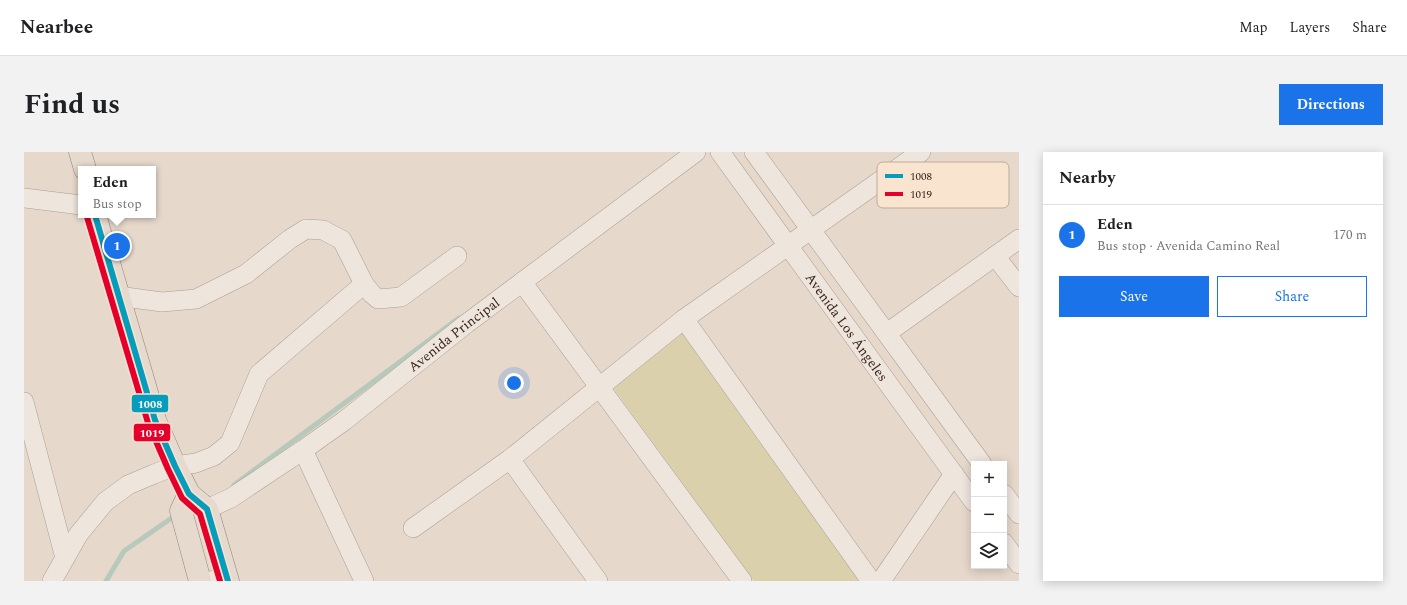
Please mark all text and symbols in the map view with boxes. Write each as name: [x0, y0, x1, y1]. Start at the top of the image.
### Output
text: Nearbee: [20, 13, 93, 42]
text: Map: [1239, 17, 1268, 38]
text: Layers: [1290, 17, 1330, 38]
text: Share: [1352, 17, 1387, 38]
text: Find us: [24, 83, 120, 126]
button: Directions: [1279, 84, 1383, 125]
legend: [877, 162, 1009, 208]
text: Nearby: [1059, 165, 1115, 191]
popup: [78, 166, 156, 218]
text: 1008: [910, 168, 932, 185]
text: Eden: [92, 171, 128, 194]
text: 1019: [910, 186, 932, 203]
text: Bus stop: [92, 194, 142, 214]
text: Eden: [1097, 213, 1133, 236]
text: 1: [1068, 225, 1076, 245]
text: 170 m: [1333, 225, 1367, 245]
pin: 1: [104, 231, 130, 261]
text: Bus stop · Avenida Camino Real: [1097, 236, 1280, 256]
street label: Avenida Los Ángeles: [800, 268, 894, 386]
button: Save: [1059, 276, 1209, 317]
button: Share: [1217, 276, 1367, 317]
street label: Avenida Principal: [403, 292, 504, 377]
your location: [504, 373, 524, 393]
line badge: 1008: [131, 394, 169, 413]
text: 1008: [138, 396, 162, 413]
line badge: 1019: [133, 423, 171, 442]
text: 1019: [140, 425, 164, 442]
map controls: [971, 461, 1007, 569]
button: +: [971, 461, 1007, 497]
button: −: [971, 497, 1007, 533]
button: layers: [971, 533, 1007, 569]

